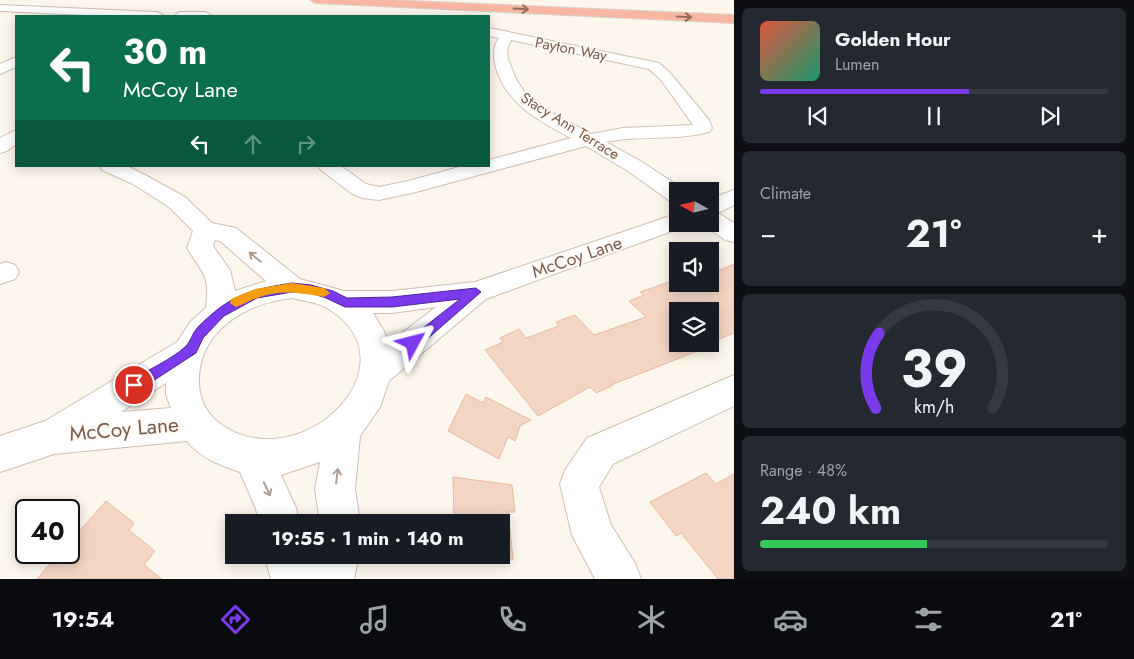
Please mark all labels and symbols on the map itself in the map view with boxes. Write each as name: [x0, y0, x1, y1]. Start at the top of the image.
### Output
one-way arrow: [513, 5, 529, 14]
one-way arrow: [675, 12, 691, 21]
street label: Payton Way: [533, 31, 609, 67]
street label: Stacy Ann Terrace: [516, 87, 624, 165]
north arrow: [669, 182, 719, 232]
street label: McCoy Lane: [528, 229, 626, 285]
one-way arrow: [248, 251, 261, 262]
position arrow: [386, 316, 438, 368]
pin: [113, 364, 155, 406]
street label: McCoy Lane: [68, 409, 180, 449]
one-way arrow: [332, 468, 342, 484]
one-way arrow: [263, 482, 273, 497]
speed limit sign: 40: [15, 499, 80, 564]

